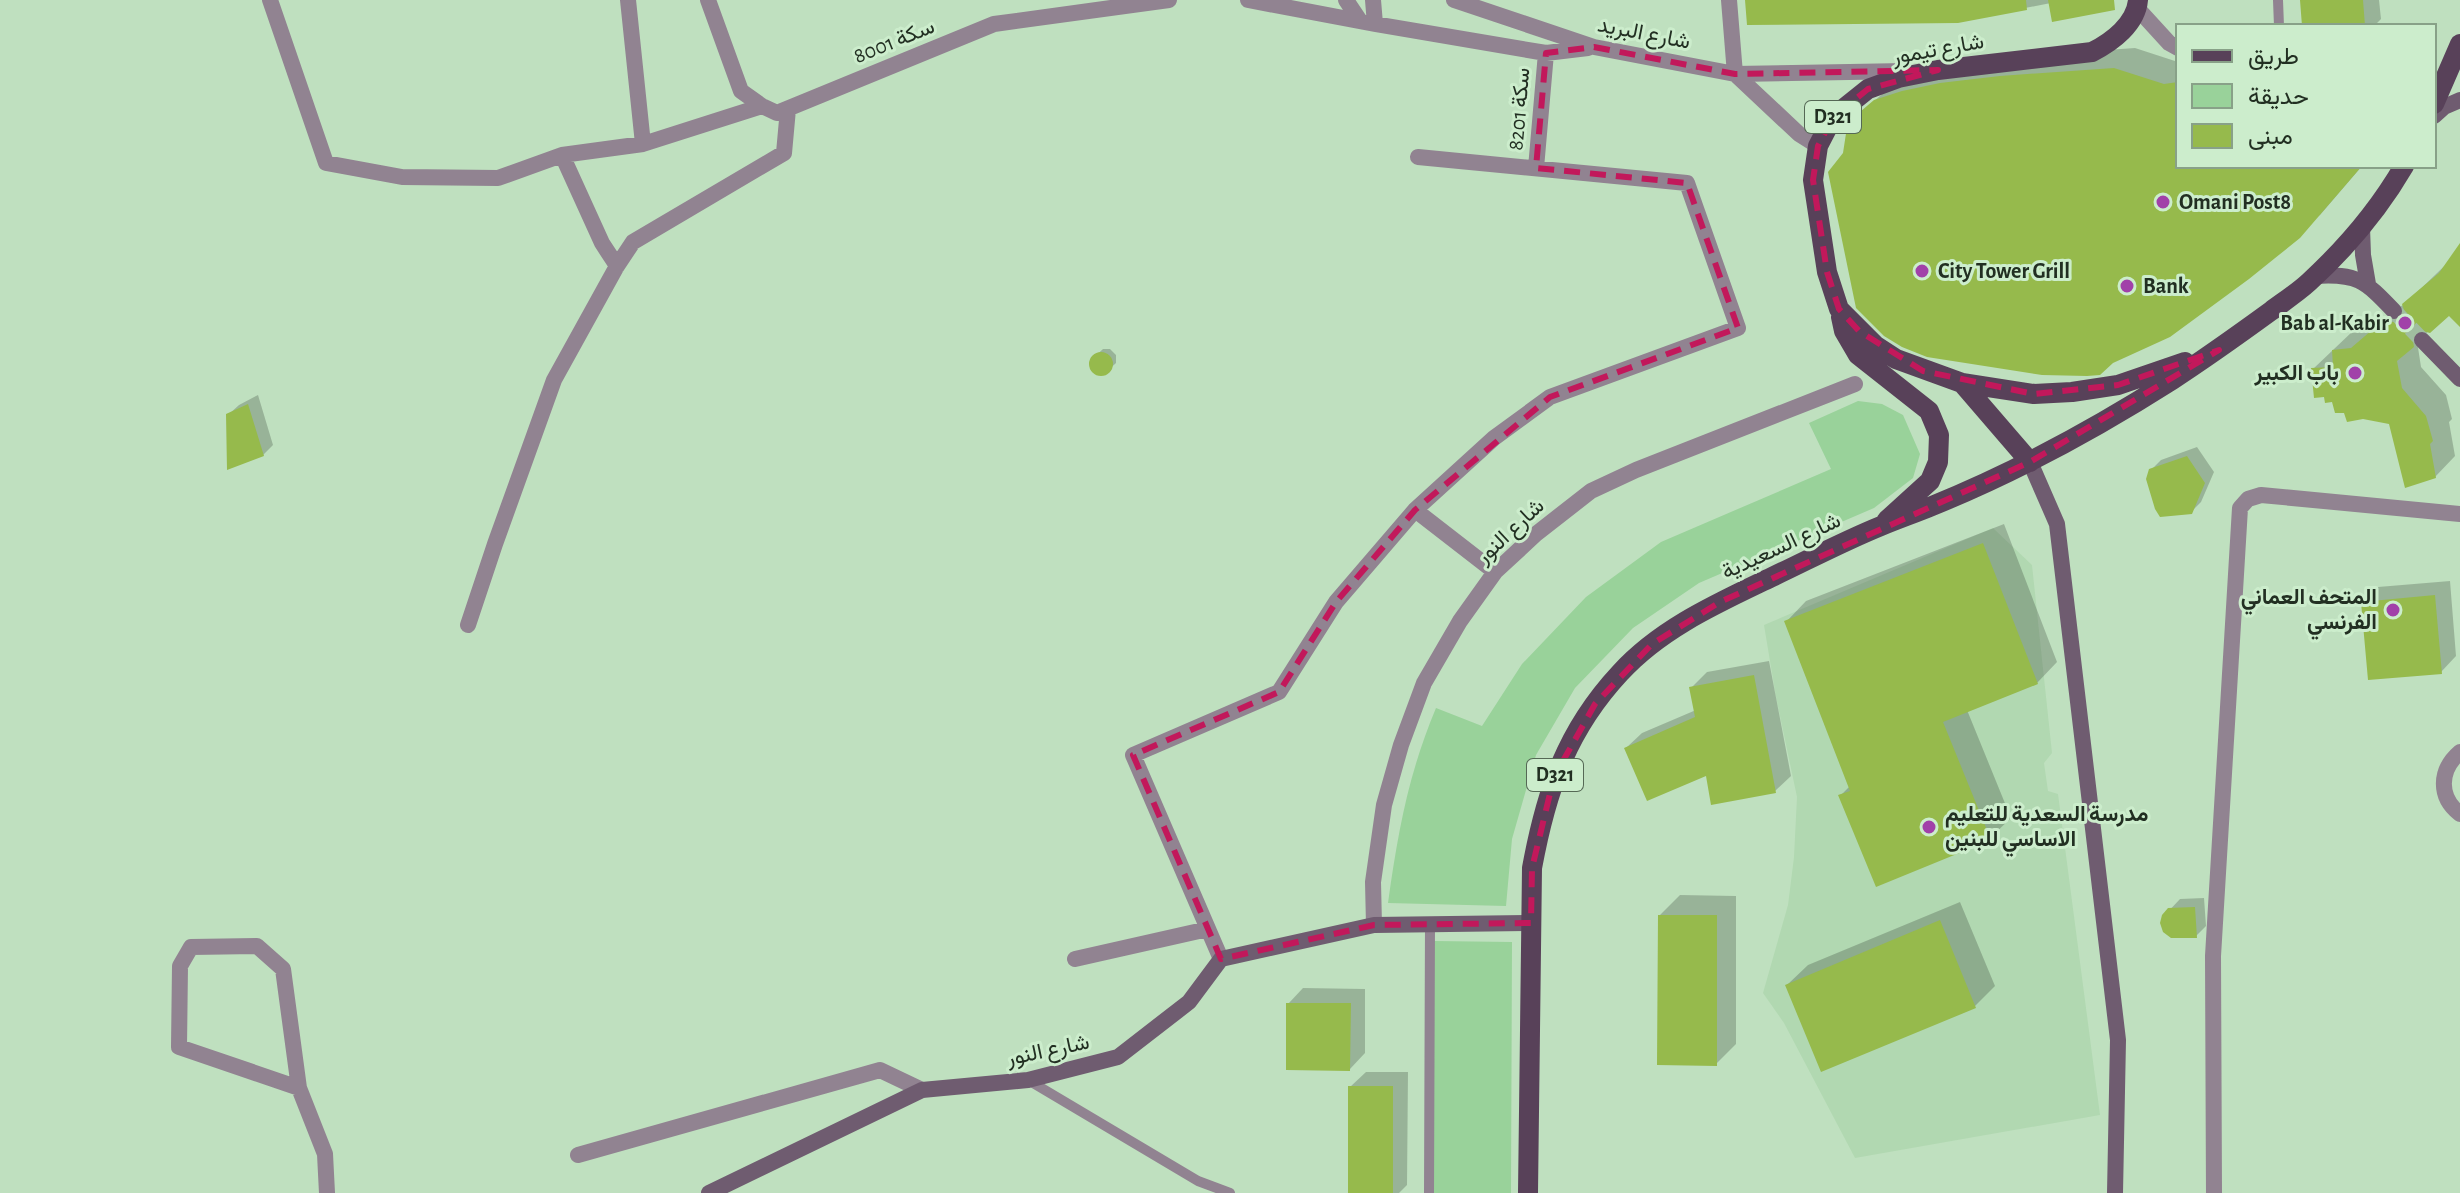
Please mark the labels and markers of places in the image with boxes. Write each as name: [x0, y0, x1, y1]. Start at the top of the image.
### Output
place label: Omani Post8: [2179, 191, 2291, 213]
marker: Omani Post8: [2154, 193, 2172, 211]
place label: City Tower Grill: [1938, 260, 2070, 283]
marker: City Tower Grill: [1913, 262, 1931, 280]
place label: Bank: [2143, 275, 2189, 297]
marker: Bank: [2118, 277, 2136, 295]
place label: Bab al-Kabir: [2280, 312, 2389, 334]
marker: Bab al-Kabir: [2396, 314, 2414, 332]
place label: باب الکبیر: [2254, 362, 2339, 386]
marker: باب الکبیر: [2346, 364, 2364, 382]
place label: المتحف العماني الفرنسي: [2241, 586, 2377, 640]
marker: المتحف العماني الفرنسي: [2384, 601, 2402, 619]
place label: مدرسة السعدية للتعليم الاساسي للبنين: [1945, 803, 2148, 857]
marker: مدرسة السعدية للتعليم الاساسي للبنين: [1920, 818, 1938, 836]

